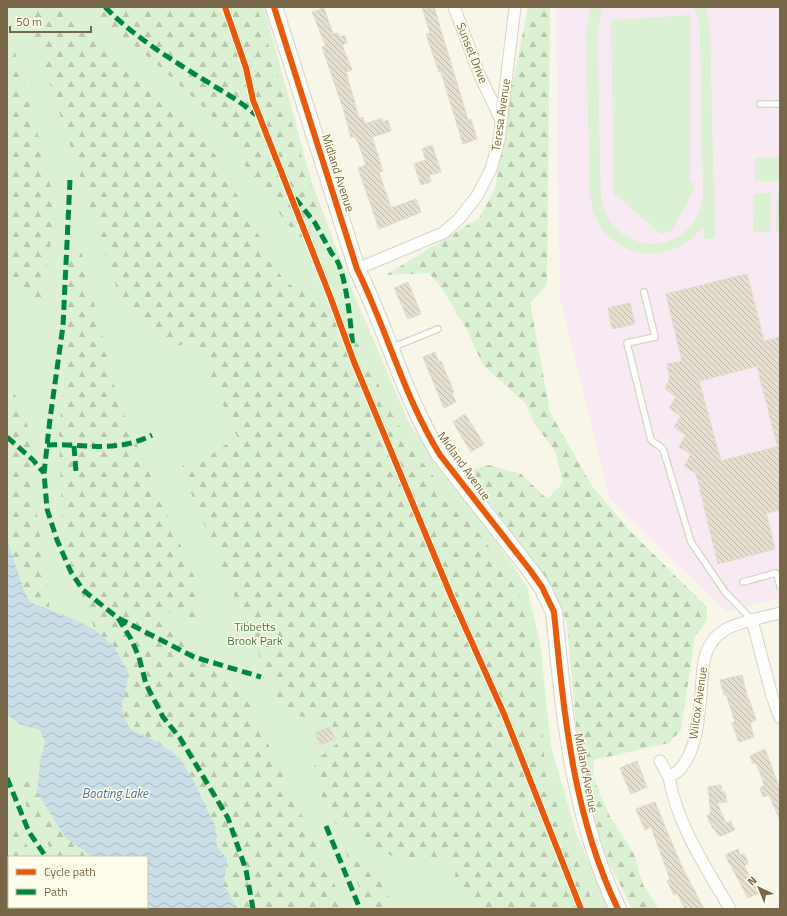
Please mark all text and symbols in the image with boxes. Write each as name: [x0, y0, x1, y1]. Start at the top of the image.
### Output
scale bar: [10, 8, 91, 34]
text: 50 m: [16, 12, 42, 31]
street label: Sunset Drive: [452, 20, 493, 86]
street label: Teresa Avenue: [486, 77, 515, 152]
street label: Midland Avenue: [317, 131, 360, 214]
street label: Midland Avenue: [433, 427, 496, 504]
park label: Tibbetts Brook Park: [227, 617, 283, 650]
street label: Wilcox Avenue: [683, 665, 712, 740]
street label: Midland Avenue: [569, 731, 604, 814]
water label: Boating Lake: [82, 783, 149, 803]
legend: [8, 856, 148, 908]
text: Cycle path: [44, 862, 96, 881]
north arrow: [739, 868, 779, 908]
text: N: [744, 872, 760, 889]
text: Path: [44, 882, 68, 901]

